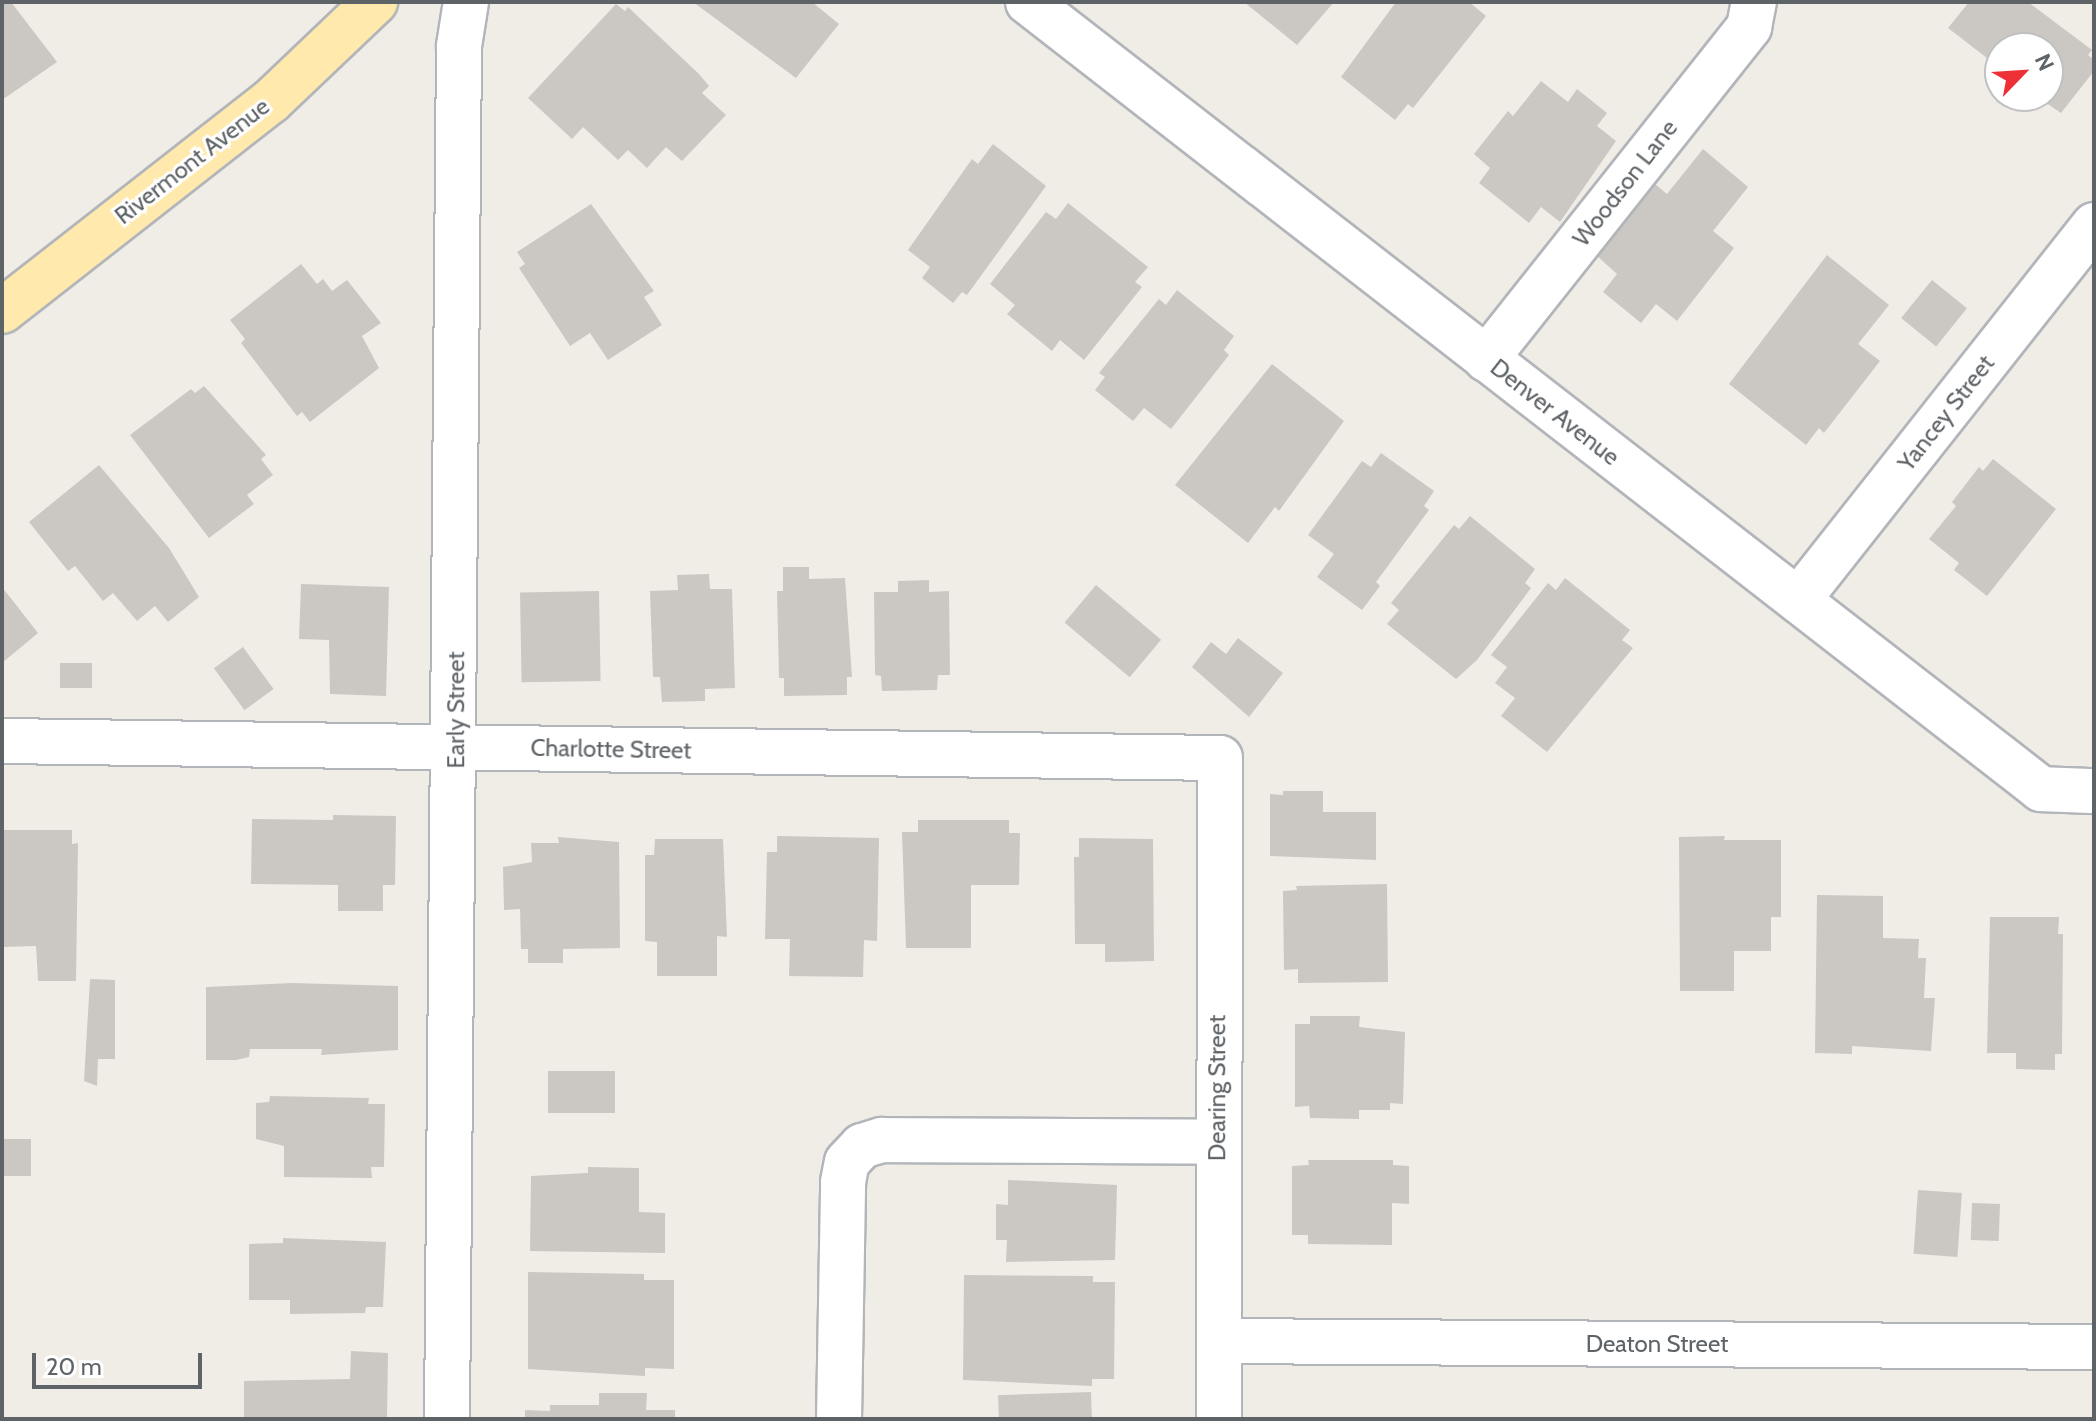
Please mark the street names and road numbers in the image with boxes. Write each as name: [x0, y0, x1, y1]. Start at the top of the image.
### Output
street label: Rivermont Avenue: [109, 92, 275, 230]
street label: Woodson Lane: [1567, 114, 1683, 252]
street label: Yancey Street: [1892, 349, 2000, 477]
street label: Denver Avenue: [1485, 353, 1625, 471]
street label: Early Street: [442, 651, 470, 769]
street label: Charlotte Street: [530, 733, 692, 765]
street label: Dearing Street: [1203, 1015, 1231, 1161]
street label: Deaton Street: [1586, 1330, 1728, 1358]

